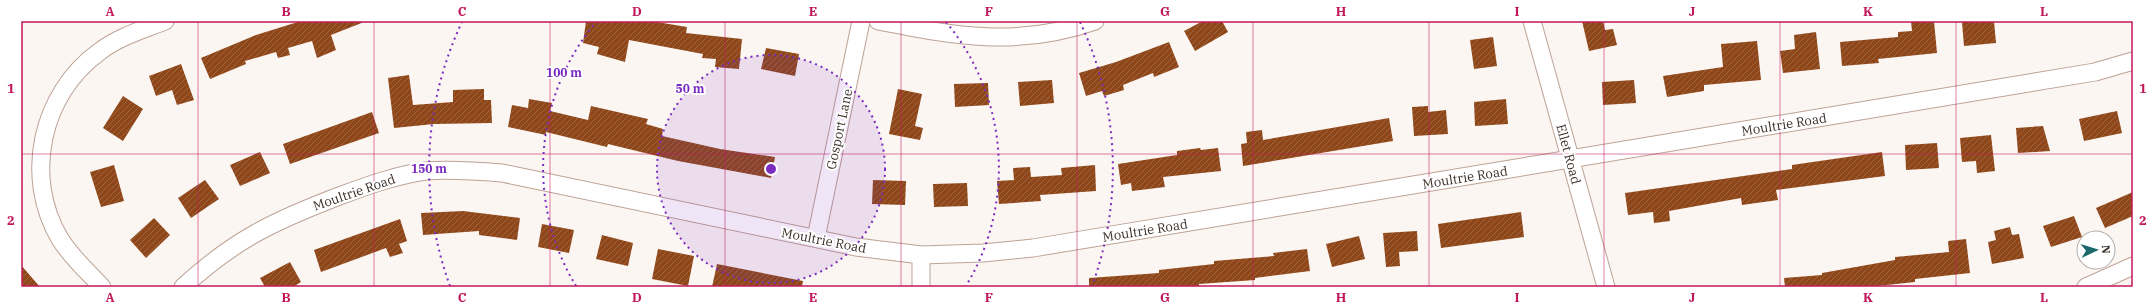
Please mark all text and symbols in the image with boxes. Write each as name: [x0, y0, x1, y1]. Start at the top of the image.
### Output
text: A: [105, 3, 115, 20]
text: B: [281, 3, 291, 20]
text: C: [458, 3, 467, 20]
text: D: [632, 3, 642, 20]
text: E: [809, 3, 817, 20]
text: F: [985, 3, 993, 20]
text: G: [1160, 3, 1170, 20]
text: H: [1336, 3, 1347, 20]
text: I: [1515, 3, 1520, 20]
text: J: [1689, 3, 1696, 20]
text: K: [1863, 3, 1873, 20]
text: L: [2040, 3, 2048, 20]
text: 100 m: [546, 65, 582, 80]
text: 1: [7, 80, 15, 97]
text: 1: [2139, 80, 2147, 97]
text: 50 m: [676, 81, 705, 96]
street label: Gosport Lane: [823, 87, 856, 171]
street label: Moultrie Road: [1740, 109, 1828, 140]
street label: Ellet Road: [1552, 122, 1585, 186]
text: 150 m: [411, 161, 447, 176]
centre of rings: [764, 162, 778, 176]
street label: Moultrie Road: [1421, 162, 1509, 193]
street label: Moultrie Road: [311, 170, 398, 215]
text: 2: [7, 212, 15, 229]
text: 2: [2139, 212, 2147, 229]
street label: Moultrie Road: [1101, 215, 1189, 246]
street label: Moultrie Road: [780, 224, 868, 257]
north arrow: [2076, 230, 2116, 270]
text: N: [2099, 244, 2113, 254]
text: A: [105, 289, 115, 306]
text: B: [281, 289, 291, 306]
text: C: [458, 289, 467, 306]
text: D: [632, 289, 642, 306]
text: E: [809, 289, 817, 306]
text: F: [985, 289, 993, 306]
text: G: [1160, 289, 1170, 306]
text: H: [1336, 289, 1347, 306]
text: I: [1515, 289, 1520, 306]
text: J: [1689, 289, 1696, 306]
text: K: [1863, 289, 1873, 306]
text: L: [2040, 289, 2048, 306]

